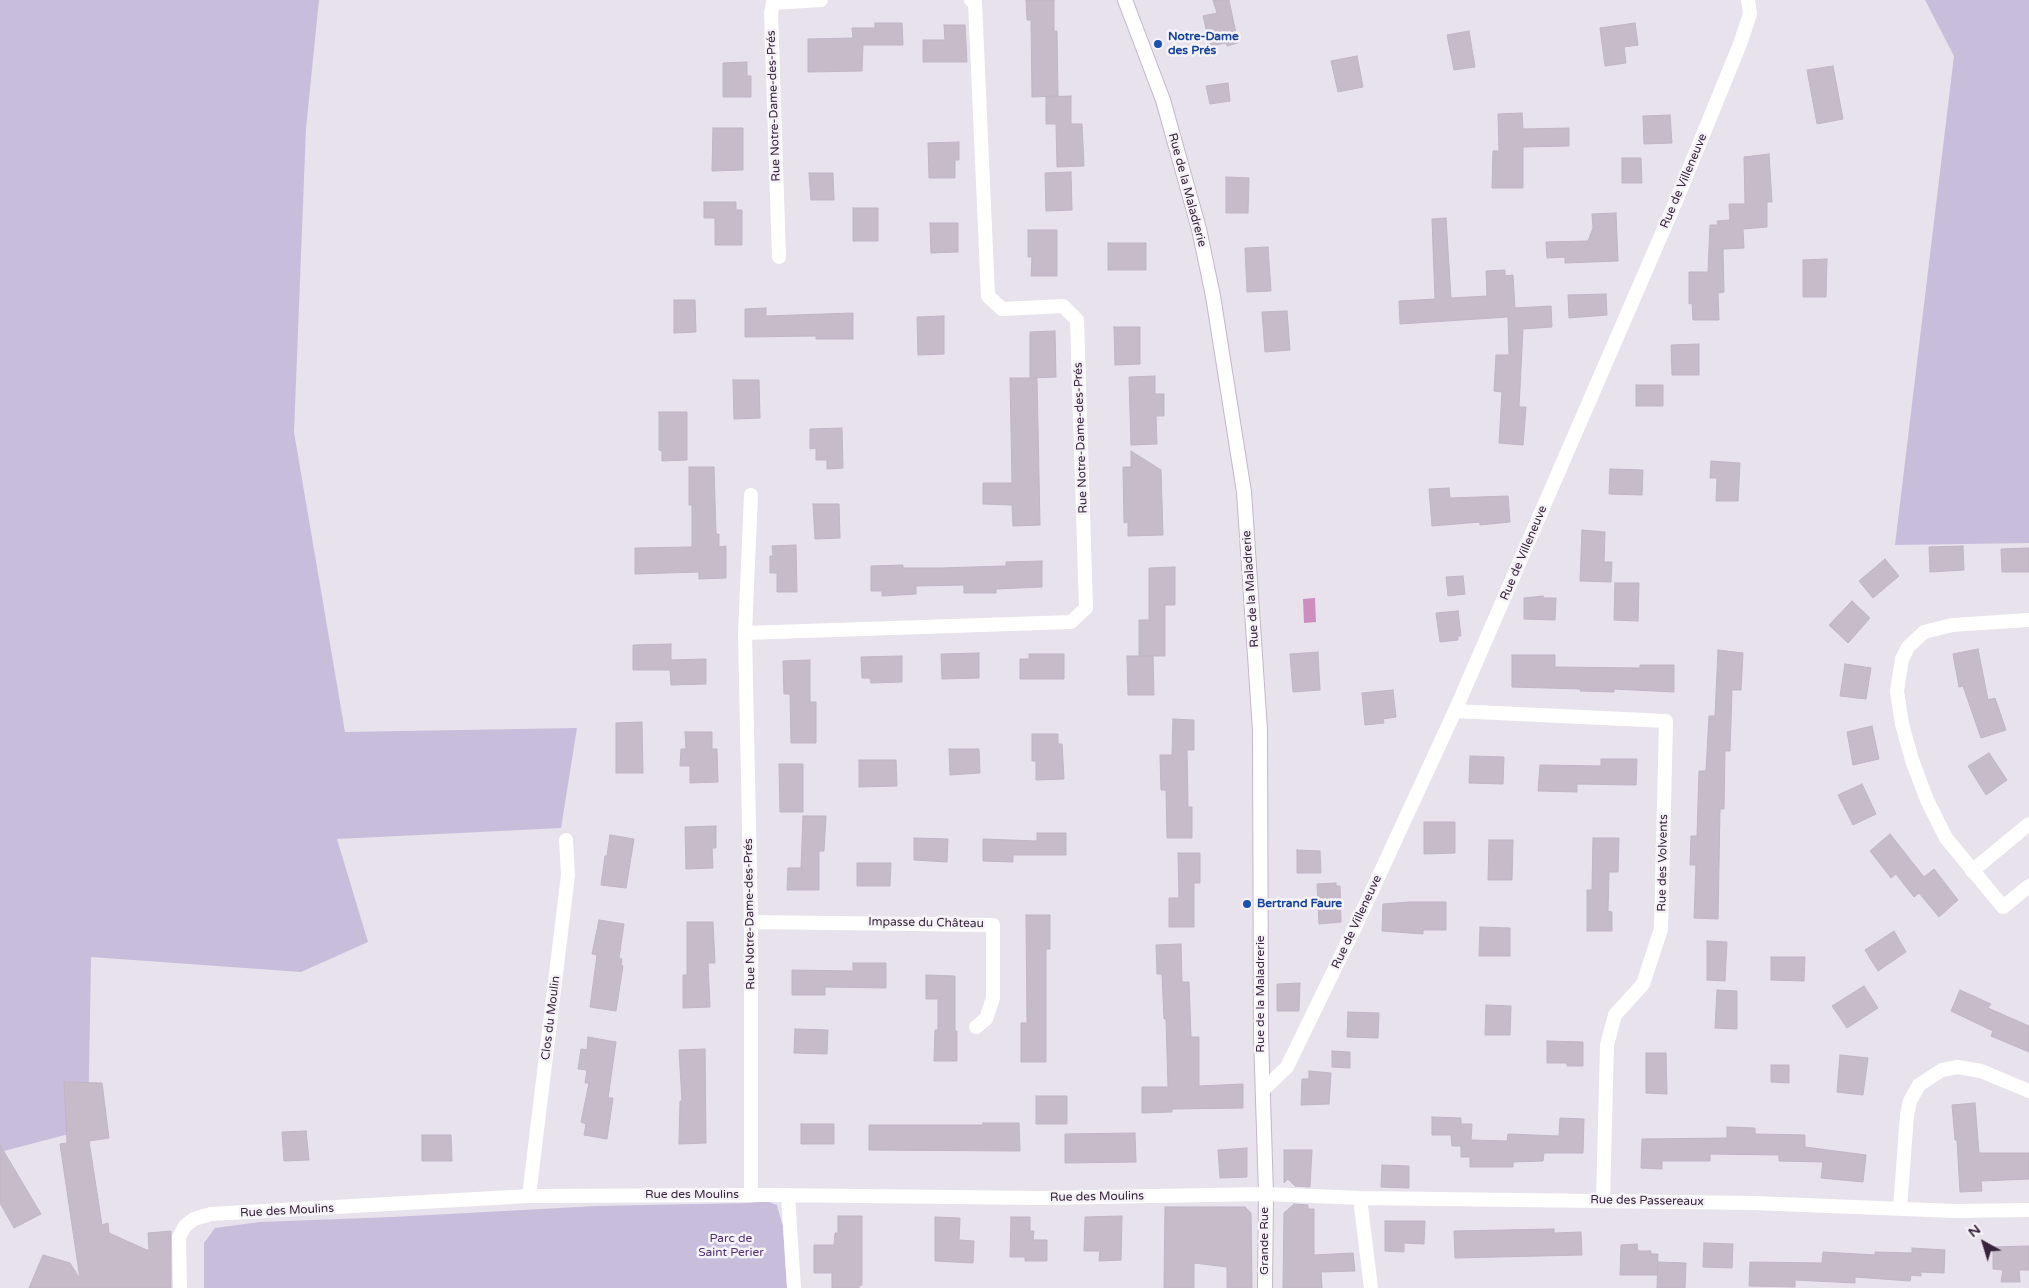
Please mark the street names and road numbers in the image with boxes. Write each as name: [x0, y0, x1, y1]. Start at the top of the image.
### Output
street label: Rue Notre-Dame-des-Prés: [764, 30, 784, 182]
street label: Rue de la Maladrerie: [1165, 131, 1209, 249]
street label: Rue de Villeneuve: [1658, 131, 1710, 231]
street label: Rue Notre-Dame-des-Prés: [1071, 362, 1091, 514]
street label: Rue de Villeneuve: [1498, 503, 1550, 603]
street label: Rue de la Maladrerie: [1240, 530, 1262, 648]
street label: Rue des Volvents: [1655, 814, 1671, 912]
street label: Rue Notre-Dame-des-Prés: [741, 838, 759, 990]
street label: Rue de Villeneuve: [1329, 873, 1385, 971]
street label: Impasse du Château: [868, 915, 984, 931]
street label: Rue de la Maladrerie: [1254, 935, 1268, 1053]
street label: Clos du Moulin: [539, 975, 563, 1061]
street label: Rue des Moulins: [645, 1188, 739, 1202]
street label: Rue des Moulins: [1050, 1189, 1144, 1205]
street label: Rue des Passereaux: [1590, 1193, 1704, 1209]
street label: Rue des Moulins: [240, 1201, 334, 1221]
street label: Grande Rue: [1258, 1207, 1272, 1275]

